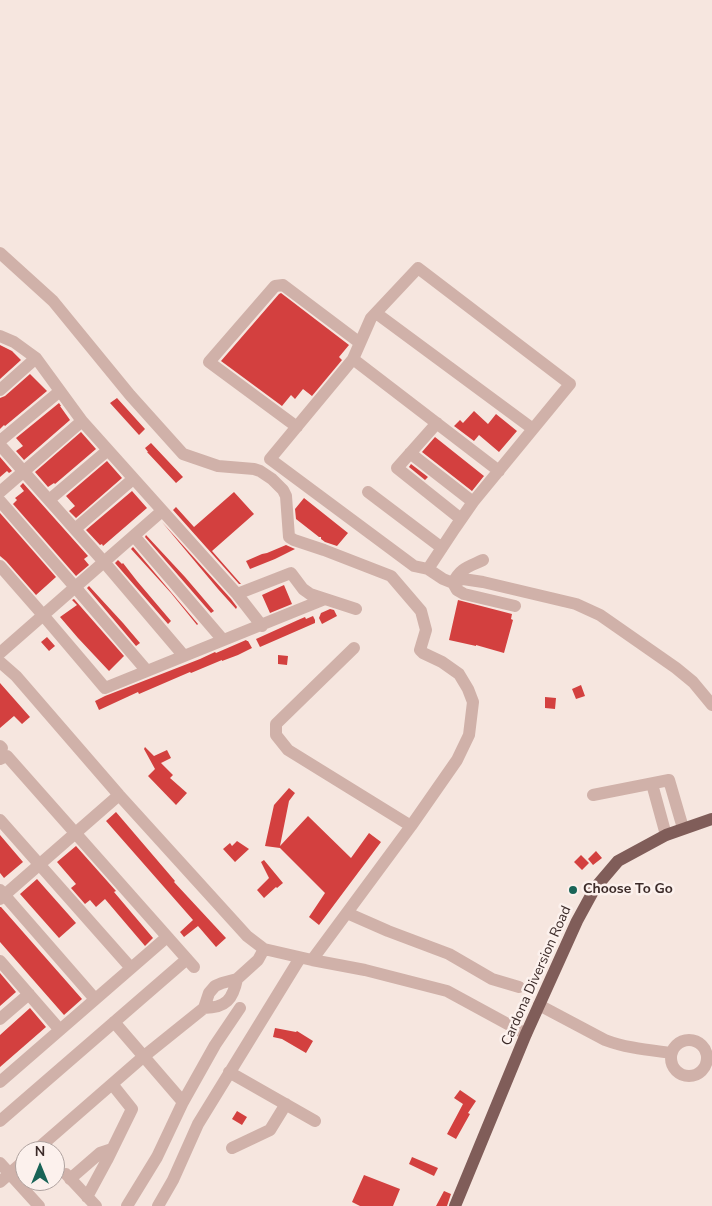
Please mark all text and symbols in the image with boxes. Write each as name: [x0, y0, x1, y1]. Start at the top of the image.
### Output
place label: Choose To Go: [583, 882, 673, 898]
marker: Choose To Go: [567, 884, 579, 896]
street label: Cardona Diversion Road: [499, 903, 575, 1049]
north arrow: [15, 1141, 65, 1191]
text: N: [35, 1142, 45, 1161]

